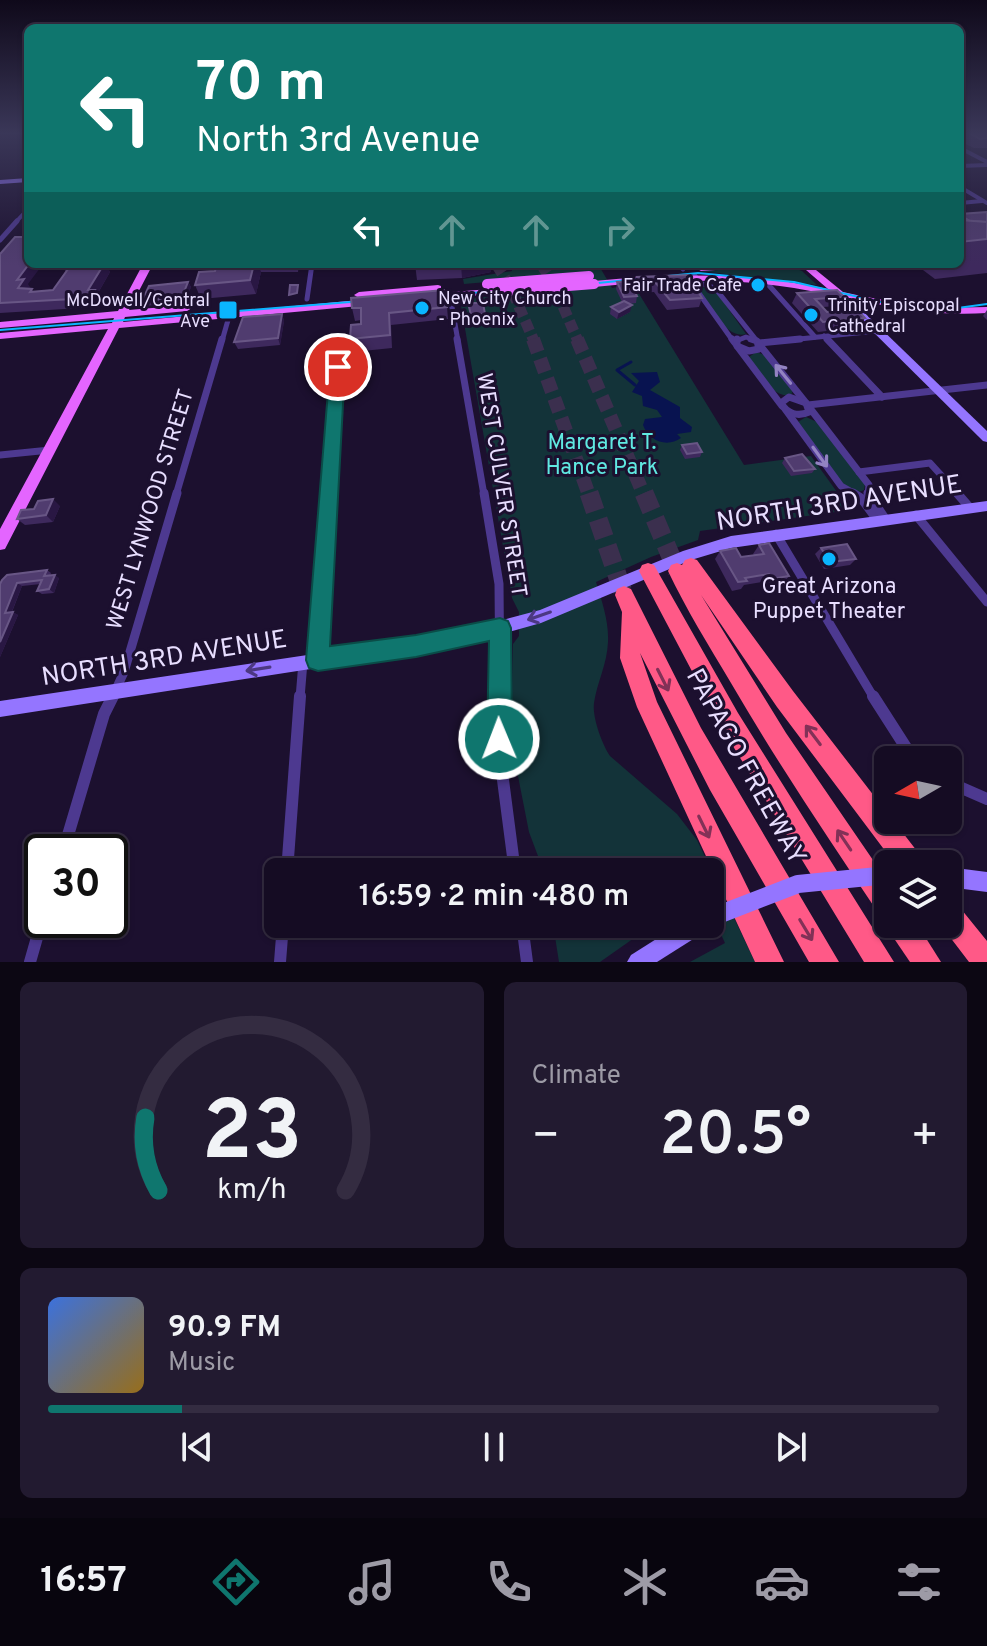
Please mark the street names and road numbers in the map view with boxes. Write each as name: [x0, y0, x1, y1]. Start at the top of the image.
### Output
street label: WEST CULVER STREET: [469, 371, 532, 599]
street label: WEST LYNWOOD STREET: [102, 386, 201, 633]
street label: NORTH 3RD AVENUE: [714, 469, 964, 540]
street label: NORTH 3RD AVENUE: [39, 624, 289, 695]
street label: PAPAGO FREEWAY: [677, 663, 812, 871]

